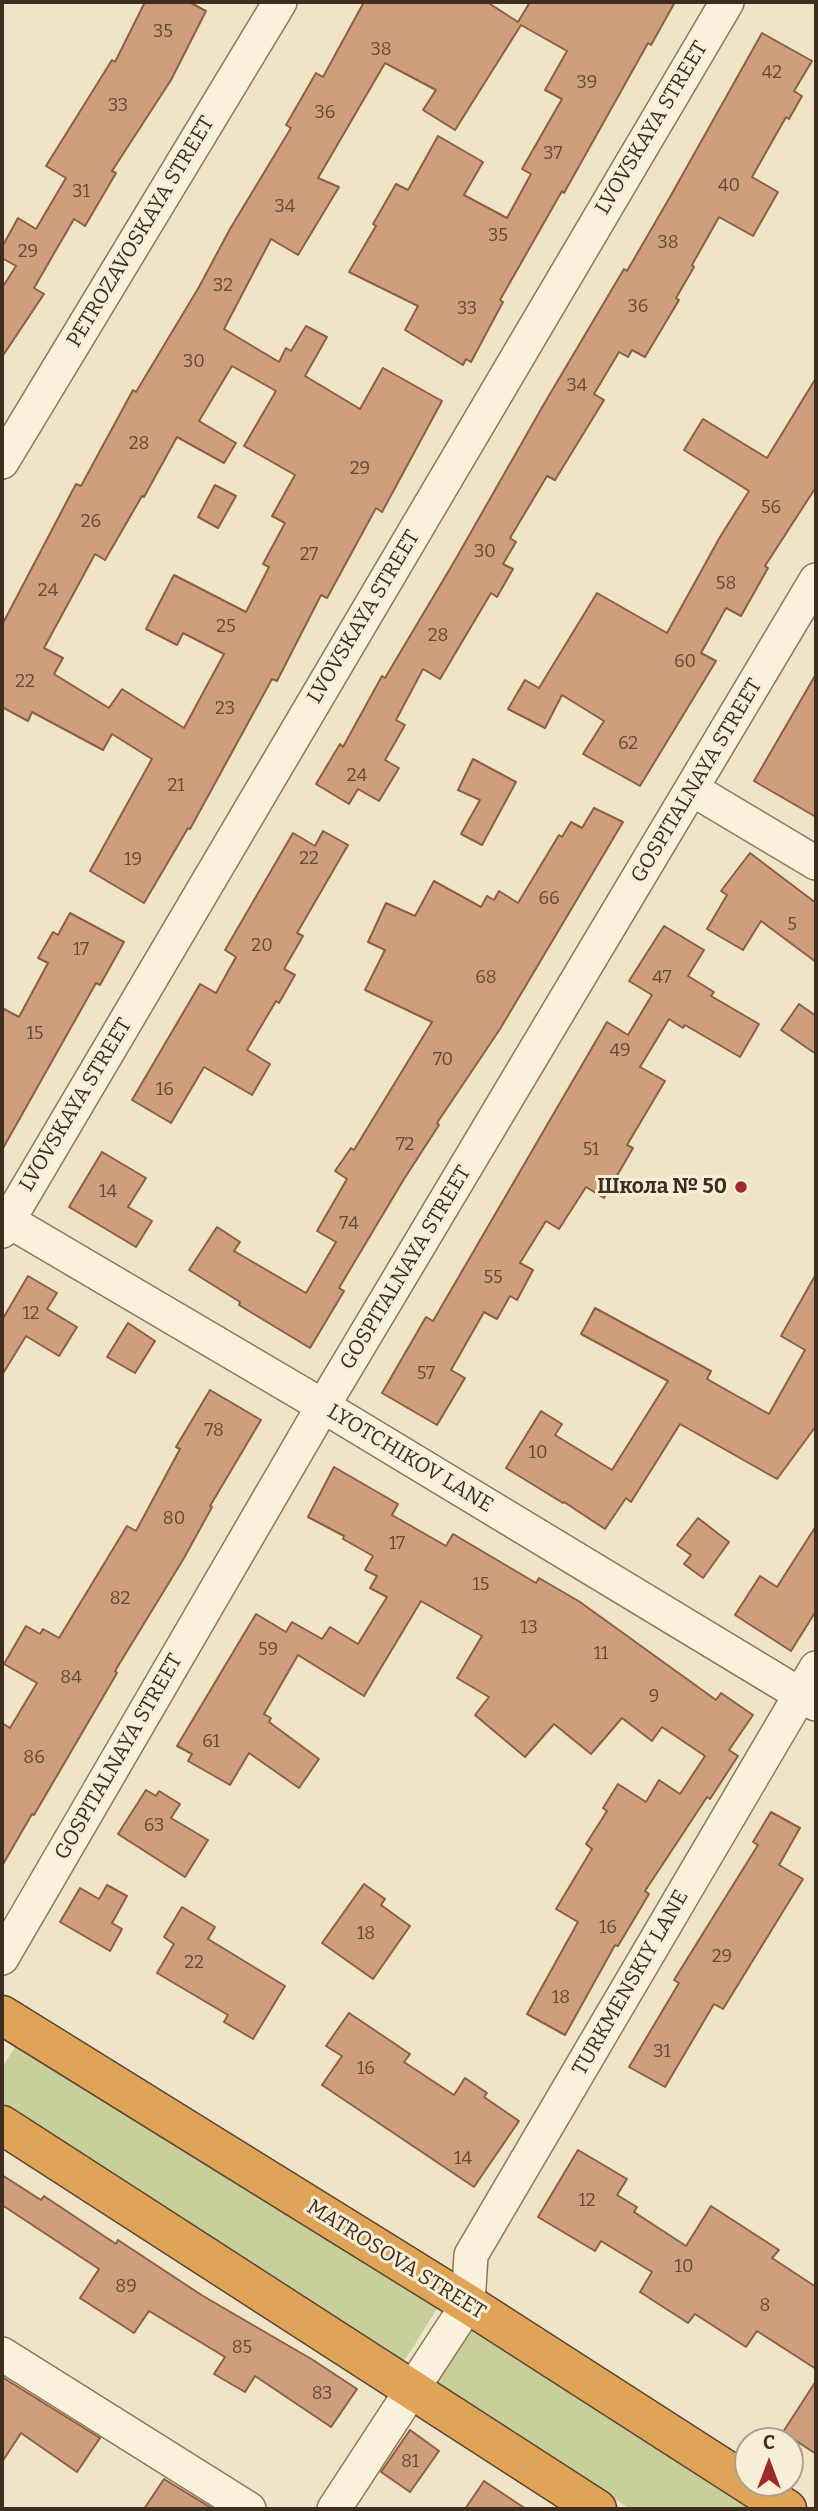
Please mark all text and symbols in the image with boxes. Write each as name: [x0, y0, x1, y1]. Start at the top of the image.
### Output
house number: 35: [153, 21, 173, 43]
street label: LVOVSKAYA STREET: [590, 37, 714, 219]
house number: 38: [370, 39, 392, 61]
house number: 42: [762, 62, 782, 84]
house number: 39: [577, 72, 597, 94]
house number: 33: [108, 95, 128, 117]
house number: 36: [315, 102, 335, 124]
street label: PETROZAVOSKAYA STREET: [62, 112, 220, 352]
house number: 37: [543, 143, 563, 165]
house number: 40: [718, 175, 740, 197]
house number: 31: [72, 181, 90, 203]
house number: 34: [275, 196, 295, 218]
house number: 35: [488, 225, 508, 247]
house number: 38: [657, 232, 679, 254]
house number: 29: [18, 241, 38, 263]
house number: 32: [213, 275, 233, 297]
house number: 36: [628, 296, 648, 318]
house number: 33: [457, 298, 477, 320]
house number: 30: [183, 351, 205, 373]
house number: 34: [567, 375, 587, 397]
house number: 28: [129, 433, 149, 455]
house number: 29: [350, 458, 370, 480]
house number: 56: [761, 497, 781, 519]
house number: 26: [81, 511, 101, 533]
street label: LVOVSKAYA STREET: [302, 526, 426, 708]
house number: 30: [474, 541, 496, 563]
house number: 27: [300, 544, 318, 566]
house number: 58: [716, 573, 736, 595]
house number: 24: [38, 580, 58, 602]
house number: 25: [216, 616, 236, 638]
house number: 28: [428, 625, 448, 647]
house number: 60: [674, 651, 696, 673]
house number: 22: [15, 671, 35, 693]
street label: GOSPITALNAYA STREET: [626, 674, 768, 888]
house number: 23: [215, 698, 235, 720]
house number: 62: [618, 733, 638, 755]
house number: 24: [347, 765, 367, 787]
house number: 21: [167, 775, 185, 797]
house number: 22: [299, 848, 319, 870]
house number: 19: [124, 849, 142, 871]
house number: 66: [538, 888, 560, 910]
house number: 5: [787, 914, 797, 936]
house number: 20: [251, 935, 273, 957]
house number: 17: [73, 939, 89, 961]
house number: 68: [475, 967, 497, 989]
house number: 47: [652, 967, 672, 989]
street label: LVOVSKAYA STREET: [14, 1014, 138, 1196]
house number: 15: [27, 1023, 43, 1045]
house number: 49: [609, 1040, 631, 1062]
house number: 70: [433, 1049, 453, 1071]
house number: 16: [156, 1079, 174, 1101]
house number: 72: [396, 1134, 414, 1156]
house number: 51: [583, 1139, 599, 1161]
street label: GOSPITALNAYA STREET: [335, 1161, 477, 1375]
place label: Школа № 50: [597, 1174, 727, 1200]
marker: Школа № 50: [733, 1179, 749, 1195]
house number: 14: [99, 1181, 117, 1203]
house number: 74: [339, 1213, 359, 1235]
house number: 55: [483, 1267, 503, 1289]
house number: 12: [22, 1303, 40, 1325]
house number: 57: [417, 1363, 435, 1385]
street label: LYOTCHIKOV LANE: [322, 1400, 498, 1518]
house number: 78: [204, 1420, 224, 1442]
house number: 10: [529, 1442, 547, 1464]
house number: 80: [163, 1508, 185, 1530]
house number: 17: [389, 1533, 405, 1555]
house number: 15: [473, 1574, 489, 1596]
house number: 82: [110, 1588, 130, 1610]
house number: 13: [520, 1617, 538, 1639]
house number: 59: [258, 1639, 278, 1661]
house number: 11: [594, 1643, 608, 1665]
street label: GOSPITALNAYA STREET: [50, 1650, 188, 1864]
house number: 84: [60, 1667, 82, 1689]
house number: 9: [649, 1686, 659, 1708]
house number: 61: [202, 1731, 220, 1753]
house number: 86: [23, 1747, 45, 1769]
house number: 63: [144, 1815, 164, 1837]
street label: TURKMENSKIY LANE: [568, 1886, 694, 2080]
house number: 16: [599, 1917, 617, 1939]
house number: 18: [357, 1923, 375, 1945]
house number: 29: [712, 1946, 732, 1968]
house number: 22: [184, 1952, 204, 1974]
house number: 18: [552, 1987, 570, 2009]
house number: 31: [653, 2041, 671, 2063]
house number: 16: [357, 2058, 375, 2080]
house number: 14: [454, 2148, 472, 2170]
house number: 12: [578, 2190, 596, 2212]
street label: MATROSOVA STREET: [302, 2195, 490, 2325]
house number: 10: [675, 2256, 693, 2278]
house number: 89: [115, 2276, 137, 2298]
house number: 8: [760, 2295, 770, 2317]
house number: 85: [232, 2337, 252, 2359]
house number: 83: [312, 2383, 332, 2405]
north arrow: [734, 2427, 804, 2497]
text: С: [763, 2431, 775, 2454]
house number: 81: [401, 2451, 419, 2473]

